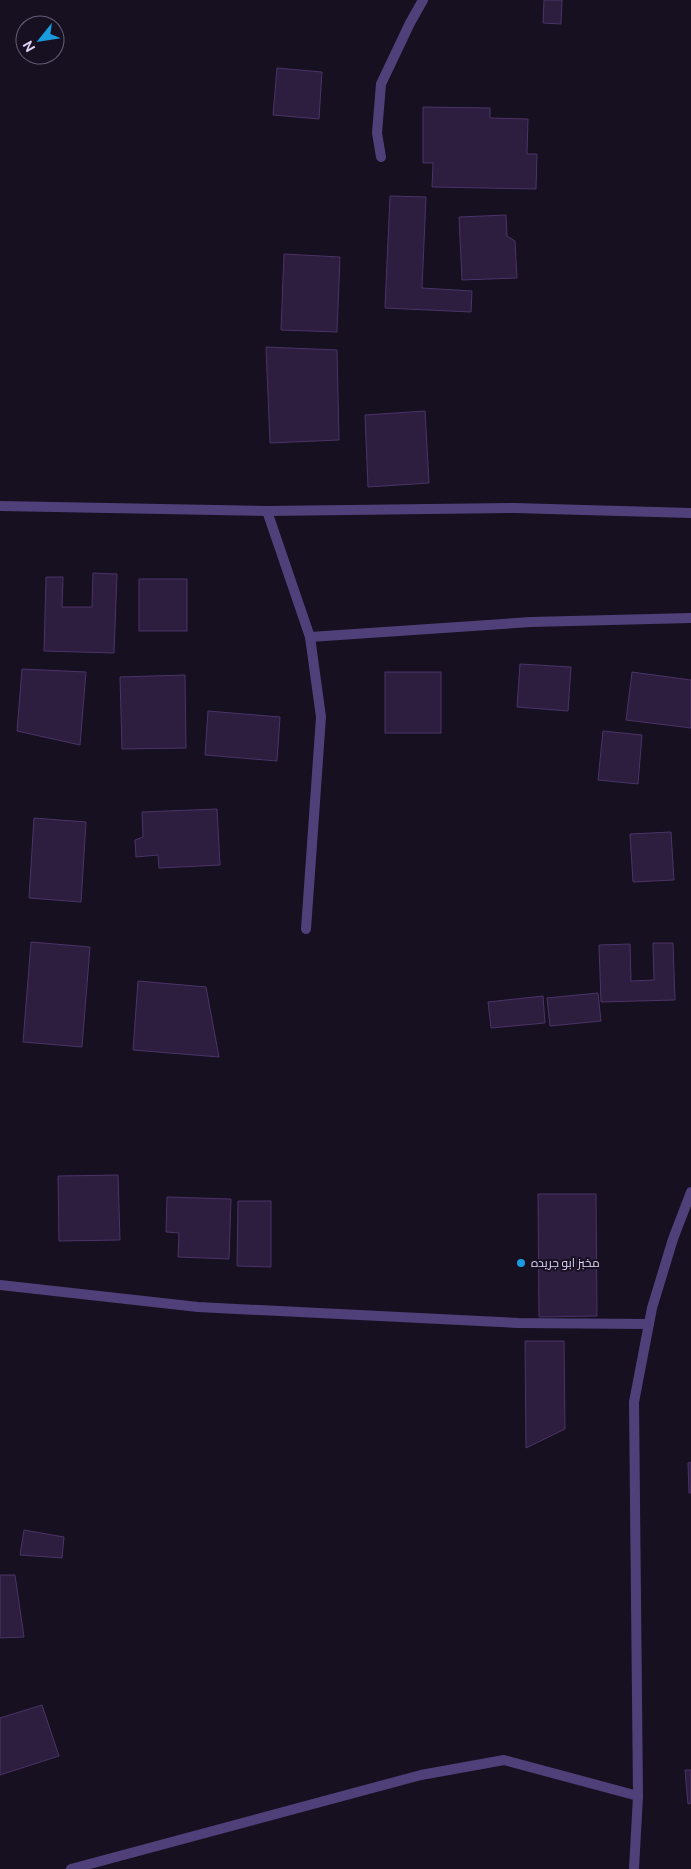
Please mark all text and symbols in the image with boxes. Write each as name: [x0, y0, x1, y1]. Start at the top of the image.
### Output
north arrow: [15, 15, 65, 65]
text: N: [19, 38, 38, 55]
place label: مخبز ابو جريده: [531, 1256, 600, 1270]
marker: مخبز ابو جريده: [515, 1257, 527, 1269]

